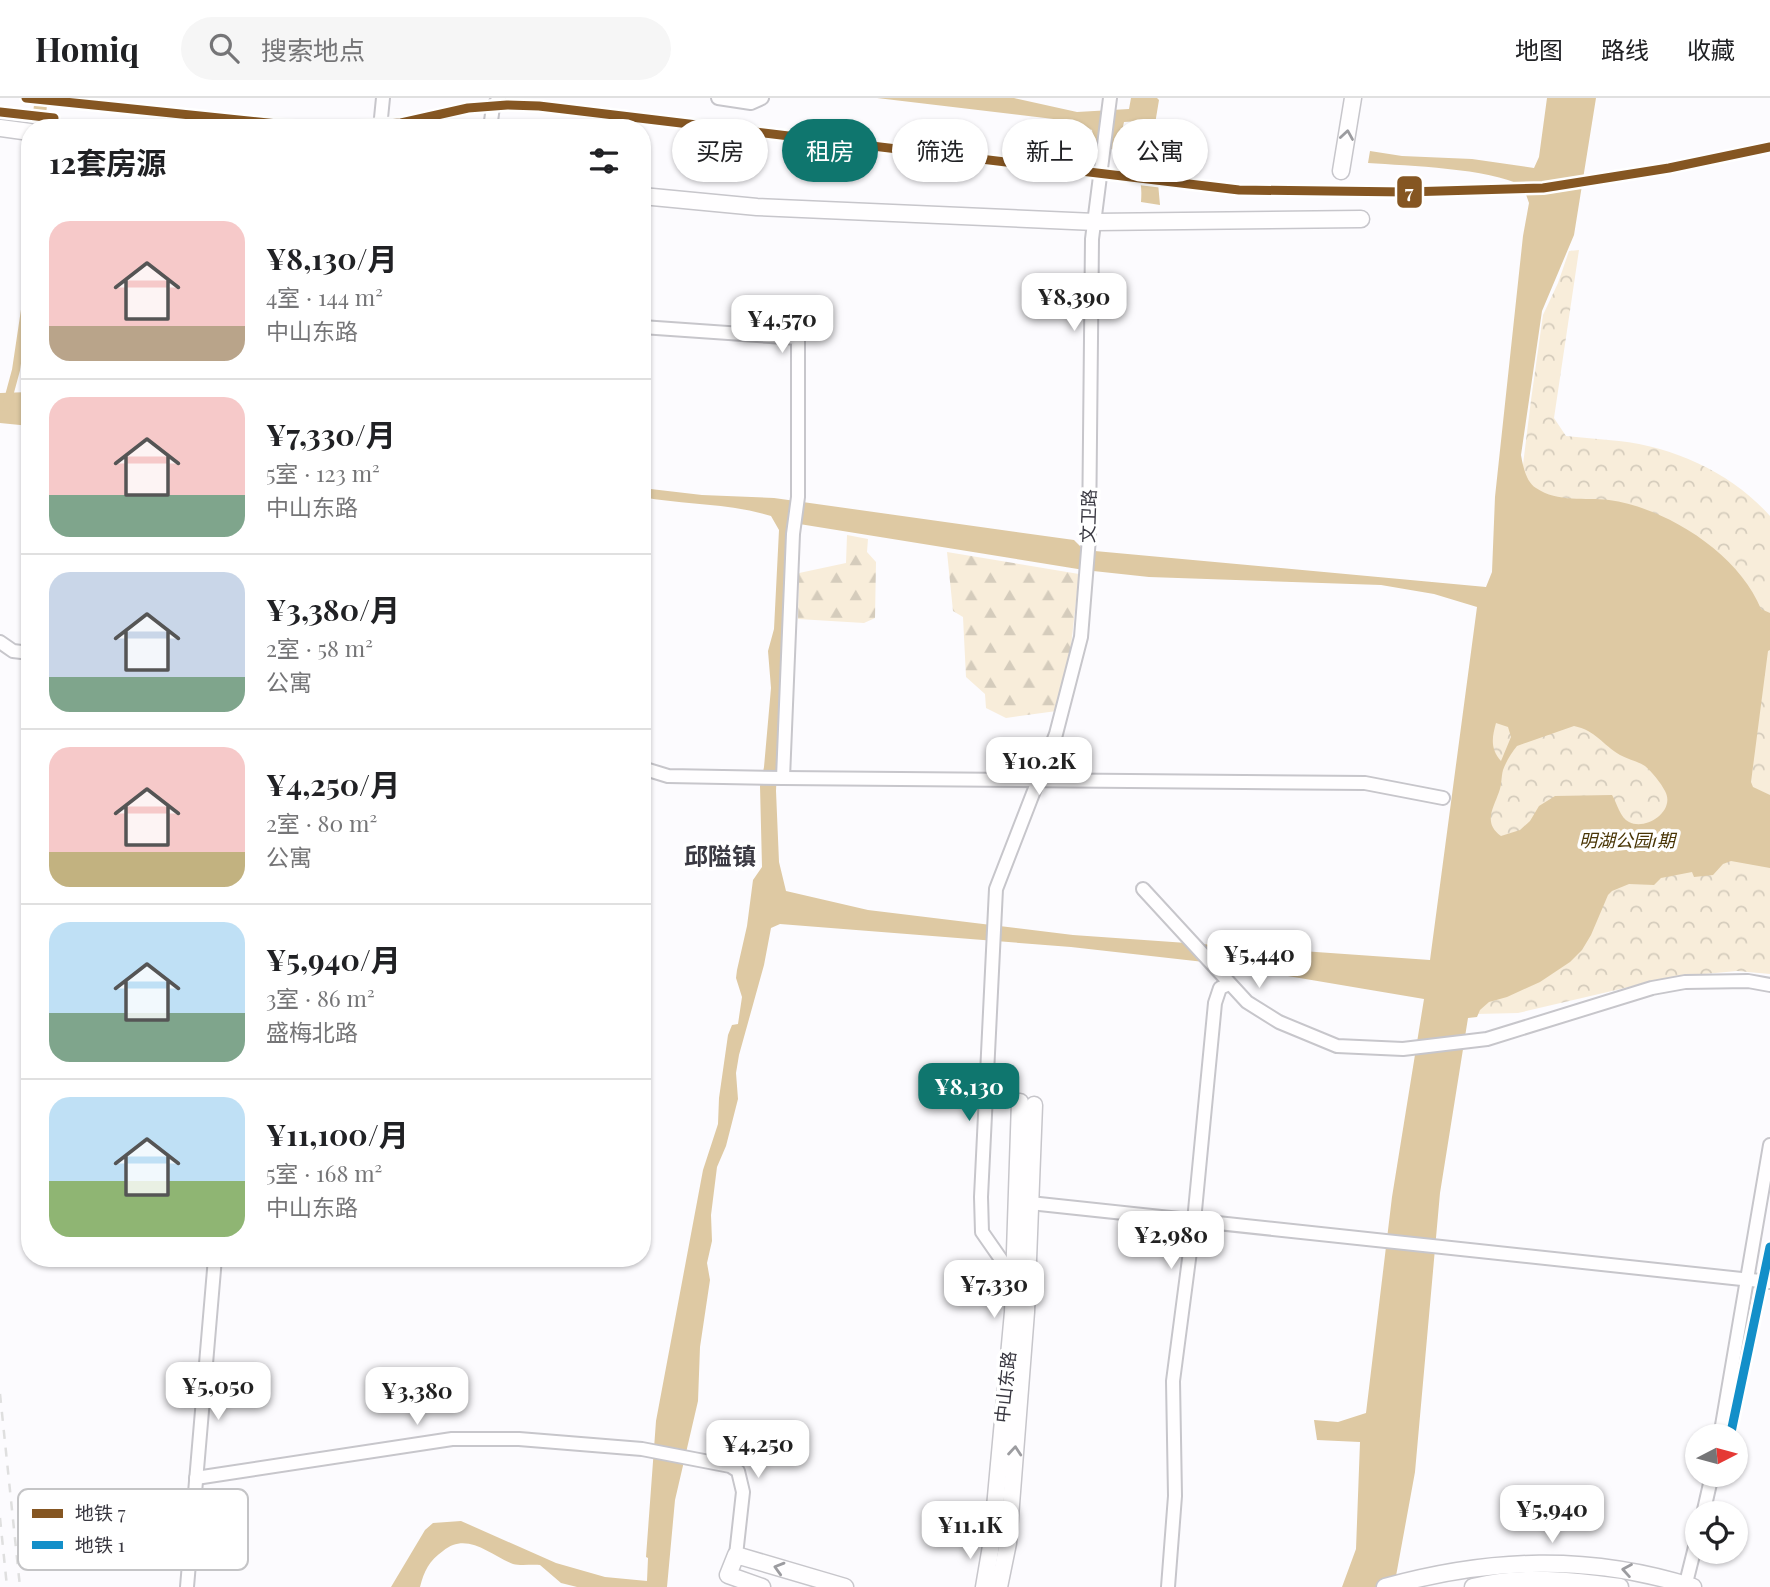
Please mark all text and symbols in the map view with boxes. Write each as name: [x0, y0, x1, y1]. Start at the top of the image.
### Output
search box: [181, 17, 671, 80]
text: Homiq: [35, 26, 139, 70]
icon: search: [205, 29, 243, 67]
text: 搜索地点: [261, 32, 365, 67]
text: 地图: [1515, 33, 1563, 65]
text: 路线: [1601, 33, 1649, 65]
text: 收藏: [1687, 33, 1735, 65]
chip: 买房: [672, 119, 768, 182]
chip: 租房: [782, 119, 878, 182]
chip: 筛选: [892, 119, 988, 182]
chip: 新上: [1002, 119, 1098, 182]
chip: 公寓: [1112, 119, 1208, 182]
one-way arrow: [1339, 129, 1354, 140]
text: 12套房源: [49, 142, 166, 182]
icon: filters: [585, 142, 623, 180]
line badge: 7: [1396, 175, 1423, 209]
text: 7: [1405, 178, 1414, 204]
text: ¥8,130/月: [266, 238, 398, 278]
icon: home: [105, 249, 189, 333]
pin: ¥8,390: [1017, 274, 1131, 333]
text: ¥8,390: [1038, 280, 1110, 311]
text: 4室 · 144 m²: [266, 281, 383, 312]
pin: ¥4,570: [725, 296, 839, 355]
text: ¥4,570: [747, 302, 817, 333]
text: 中山东路: [266, 315, 358, 346]
text: ¥7,330/月: [266, 414, 396, 454]
icon: home: [105, 425, 189, 509]
text: 5室 · 123 m²: [266, 457, 380, 488]
street label: 文卫路: [1075, 489, 1101, 543]
text: 中山东路: [266, 491, 358, 522]
text: ¥3,380/月: [266, 589, 400, 629]
icon: home: [105, 600, 189, 684]
text: 2室 · 58 m²: [266, 632, 373, 663]
text: 公寓: [266, 666, 312, 697]
pin: ¥10.2K: [982, 738, 1096, 797]
text: ¥10.2K: [1002, 744, 1076, 775]
text: ¥4,250/月: [266, 764, 400, 804]
icon: home: [105, 775, 189, 859]
text: 2室 · 80 m²: [266, 807, 377, 838]
park label: 明湖公园1期: [1579, 828, 1678, 852]
district label: 邱隘镇: [684, 839, 756, 871]
text: 公寓: [266, 841, 312, 872]
pin: ¥5,440: [1202, 930, 1316, 990]
text: ¥5,440: [1223, 937, 1295, 968]
text: ¥5,940/月: [266, 939, 401, 979]
icon: home: [105, 950, 189, 1034]
text: 3室 · 86 m²: [266, 982, 375, 1013]
text: 盛梅北路: [266, 1016, 358, 1047]
pin: ¥8,130: [912, 1063, 1026, 1123]
text: ¥8,130: [934, 1070, 1004, 1101]
text: ¥11,100/月: [266, 1114, 409, 1154]
icon: home: [105, 1125, 189, 1209]
text: 5室 · 168 m²: [266, 1157, 382, 1188]
text: 中山东路: [266, 1191, 358, 1222]
pin: ¥2,980: [1114, 1212, 1228, 1271]
text: ¥2,980: [1134, 1218, 1208, 1249]
pin: ¥7,330: [937, 1260, 1051, 1320]
text: ¥7,330: [960, 1267, 1028, 1298]
street label: 中山东路: [989, 1350, 1021, 1424]
pin: ¥5,050: [161, 1362, 275, 1422]
pin: ¥3,380: [360, 1368, 474, 1427]
text: ¥5,050: [182, 1369, 254, 1400]
text: ¥3,380: [381, 1374, 453, 1405]
pin: ¥4,250: [701, 1420, 815, 1480]
north arrow: [1685, 1424, 1748, 1488]
map controls: [1685, 1424, 1748, 1564]
text: ¥4,250: [722, 1427, 794, 1458]
one-way arrow: [1007, 1445, 1022, 1456]
pin: ¥5,940: [1495, 1486, 1609, 1545]
legend: [18, 1489, 248, 1570]
text: ¥5,940: [1516, 1492, 1588, 1523]
text: 地铁 7: [75, 1499, 126, 1525]
button: locate: [1685, 1501, 1748, 1564]
pin: ¥11.1K: [913, 1502, 1027, 1561]
text: ¥11.1K: [938, 1508, 1002, 1539]
text: 地铁 1: [75, 1531, 125, 1557]
one-way arrow: [774, 1562, 786, 1576]
one-way arrow: [1621, 1563, 1633, 1578]

